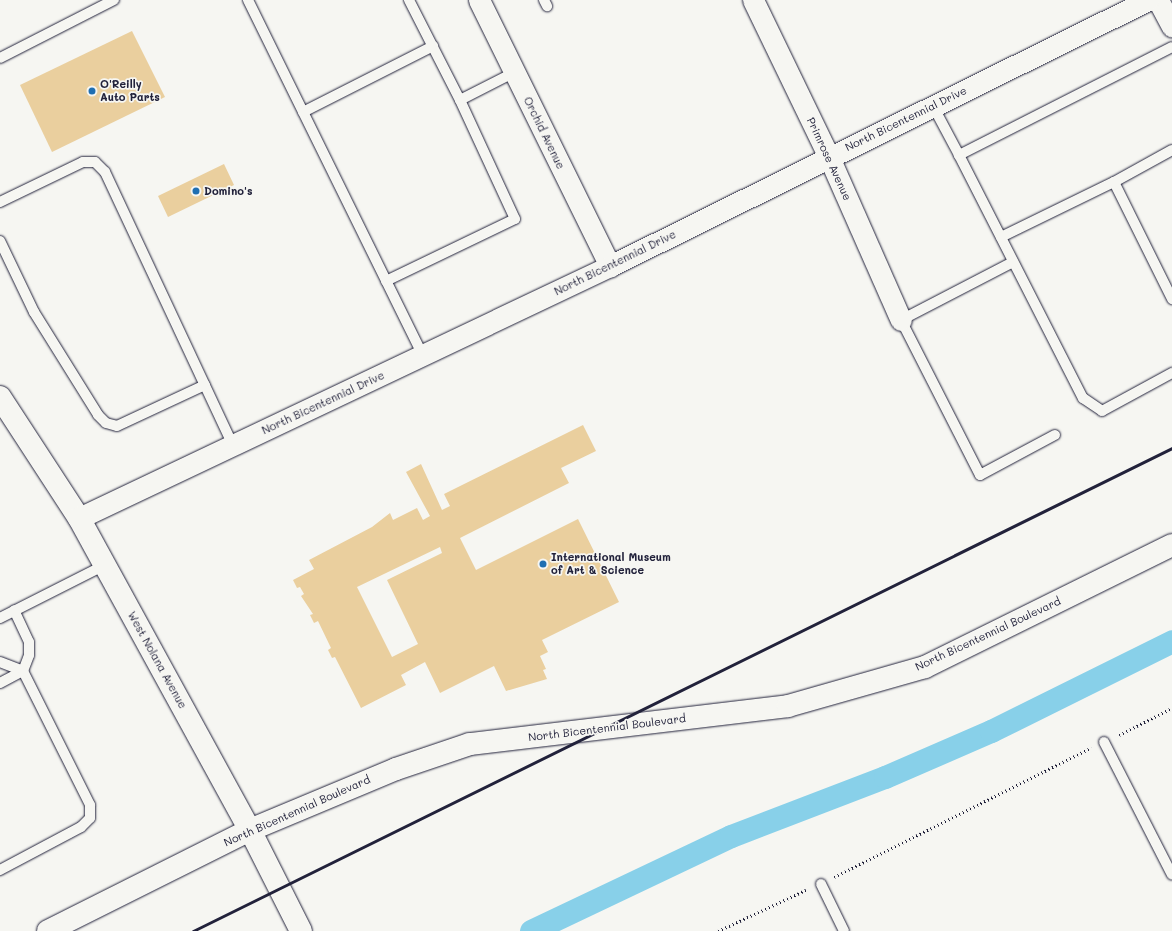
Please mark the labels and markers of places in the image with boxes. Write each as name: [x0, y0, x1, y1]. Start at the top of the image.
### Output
place label: O'Reilly Auto Parts: [100, 78, 160, 104]
marker: O'Reilly Auto Parts: [87, 86, 97, 96]
place label: Domino's: [204, 184, 252, 198]
marker: Domino's: [191, 186, 201, 196]
place label: International Museum of Art & Science: [551, 551, 671, 577]
marker: International Museum of Art & Science: [538, 559, 548, 569]

